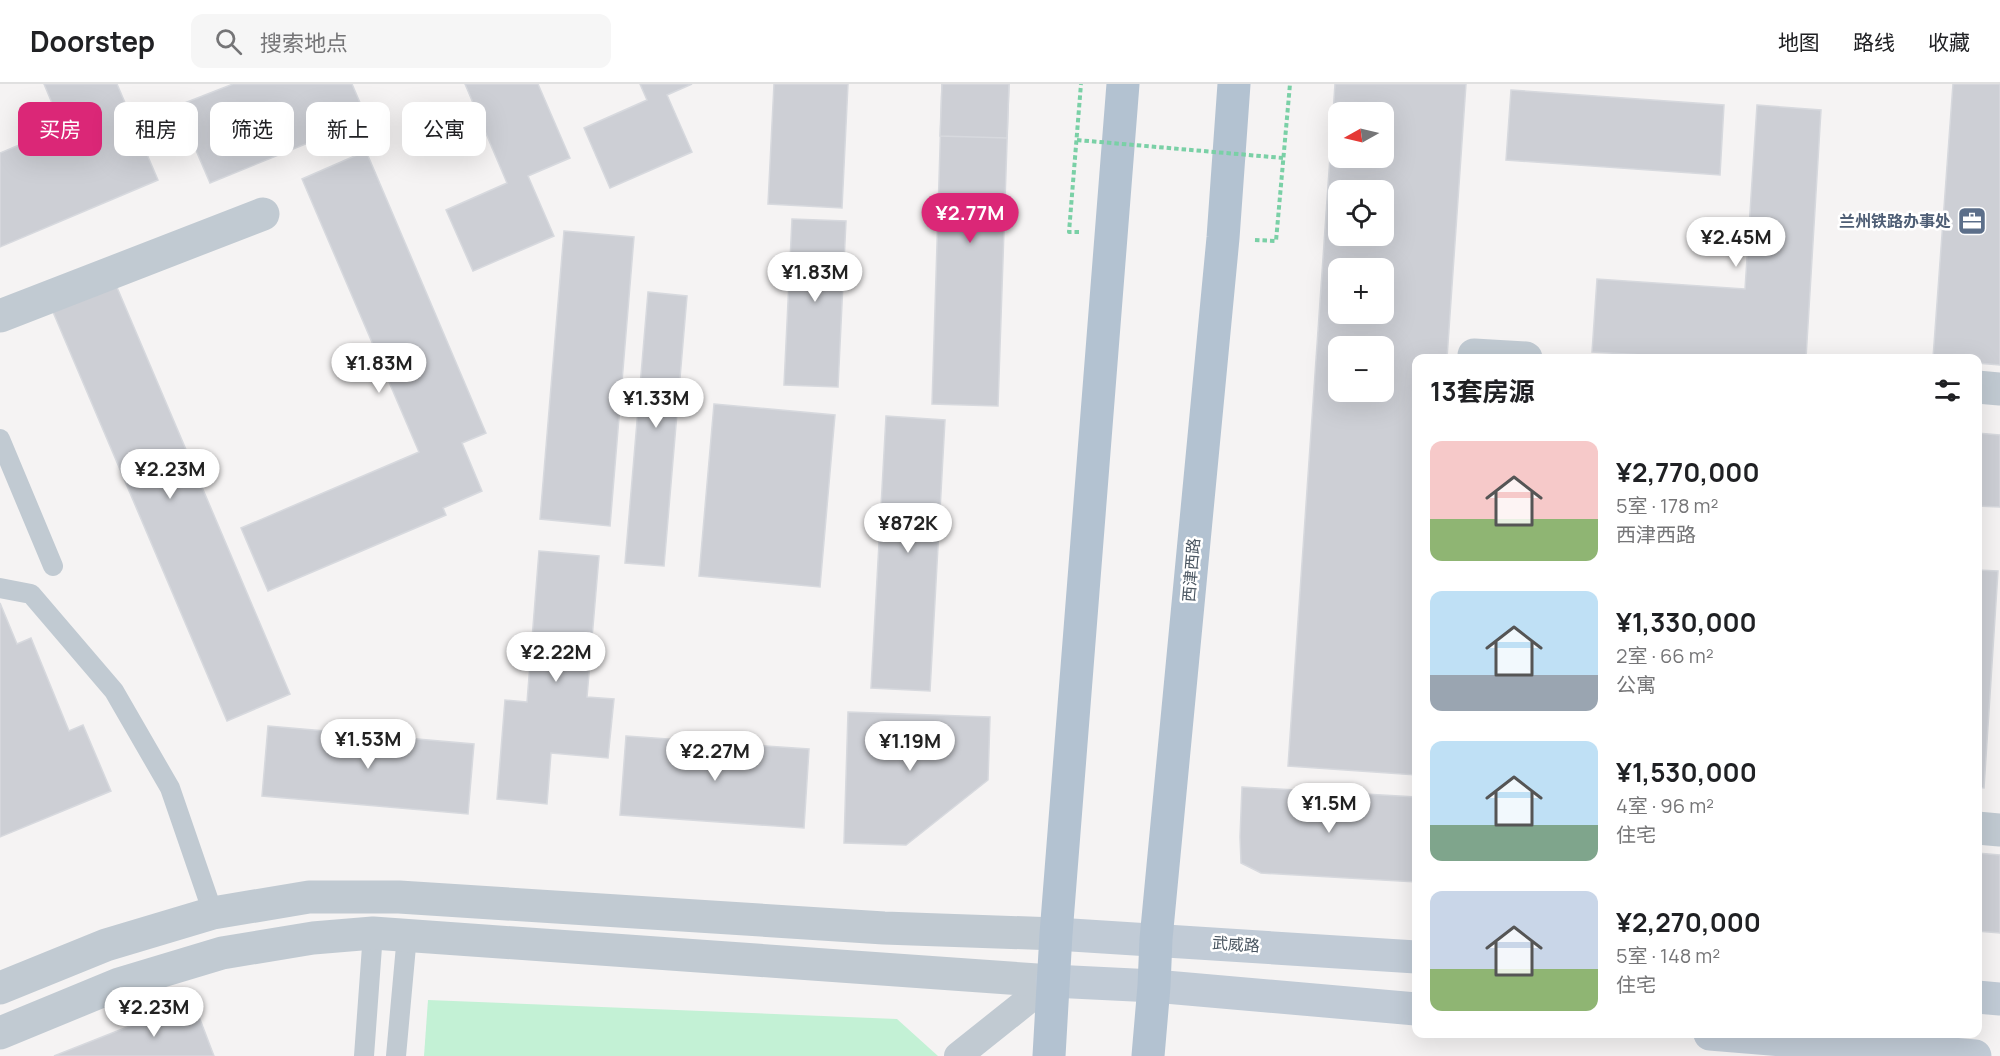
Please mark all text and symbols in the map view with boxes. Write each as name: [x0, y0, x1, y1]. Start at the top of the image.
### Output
search box: [191, 14, 611, 68]
text: Doorstep: [30, 22, 155, 60]
icon: search: [212, 25, 245, 58]
text: 搜索地点: [260, 28, 348, 58]
text: 地图: [1778, 28, 1820, 56]
text: 路线: [1853, 28, 1895, 56]
text: 收藏: [1928, 28, 1970, 56]
chip: 买房: [18, 102, 102, 156]
chip: 租房: [114, 102, 198, 156]
chip: 筛选: [210, 102, 294, 156]
chip: 新上: [306, 102, 390, 156]
chip: 公寓: [402, 102, 486, 156]
north arrow: [1328, 102, 1394, 168]
map controls: [1328, 102, 1394, 402]
button: locate: [1328, 180, 1394, 246]
pin: ¥2.77M: [921, 193, 1019, 244]
text: ¥2.77M: [936, 199, 1004, 226]
office icon: 兰州铁路办事处: [1956, 205, 1988, 237]
place label: 兰州铁路办事处: [1839, 210, 1951, 232]
pin: ¥2.45M: [1687, 217, 1785, 268]
text: ¥2.45M: [1700, 223, 1772, 250]
pin: ¥1.83M: [766, 252, 864, 303]
text: ¥1.83M: [781, 258, 849, 285]
button: +: [1328, 258, 1394, 324]
button: −: [1328, 336, 1394, 402]
pin: ¥1.83M: [330, 343, 428, 394]
text: ¥1.83M: [345, 349, 413, 376]
text: 13套房源: [1430, 373, 1535, 409]
icon: filters: [1931, 374, 1964, 407]
pin: ¥1.33M: [607, 378, 705, 429]
text: ¥1.33M: [623, 384, 689, 411]
pin: ¥2.23M: [121, 449, 219, 500]
text: ¥2,770,000: [1616, 454, 1760, 490]
text: ¥2.23M: [135, 455, 205, 482]
icon: home: [1478, 465, 1550, 537]
text: 5室 · 178 m²: [1616, 492, 1719, 519]
pin: ¥872K: [866, 503, 950, 554]
text: ¥872K: [878, 509, 938, 536]
text: 西津西路: [1616, 521, 1696, 548]
street label: 西津西路: [1177, 537, 1205, 603]
text: ¥1,330,000: [1616, 604, 1757, 640]
icon: home: [1478, 615, 1550, 687]
pin: ¥2.22M: [507, 632, 605, 683]
text: ¥2.22M: [520, 638, 592, 665]
text: 2室 · 66 m²: [1616, 642, 1714, 669]
text: 公寓: [1616, 671, 1656, 698]
pin: ¥1.53M: [319, 719, 417, 770]
pin: ¥1.19M: [861, 721, 959, 772]
text: ¥1.53M: [335, 725, 401, 752]
text: ¥1.19M: [879, 727, 941, 754]
pin: ¥2.27M: [666, 731, 764, 782]
text: ¥2.27M: [680, 737, 750, 764]
text: ¥1,530,000: [1616, 754, 1757, 790]
icon: home: [1478, 765, 1550, 837]
pin: ¥1.5M: [1287, 783, 1371, 834]
text: ¥1.5M: [1301, 789, 1357, 816]
text: 4室 · 96 m²: [1616, 792, 1714, 819]
text: 住宅: [1616, 821, 1656, 848]
text: ¥2,270,000: [1616, 904, 1761, 940]
icon: home: [1478, 915, 1550, 987]
street label: 武威路: [1211, 931, 1261, 957]
text: 5室 · 148 m²: [1616, 942, 1720, 969]
text: 住宅: [1616, 971, 1656, 998]
pin: ¥2.23M: [105, 987, 203, 1038]
text: ¥2.23M: [119, 993, 189, 1020]

